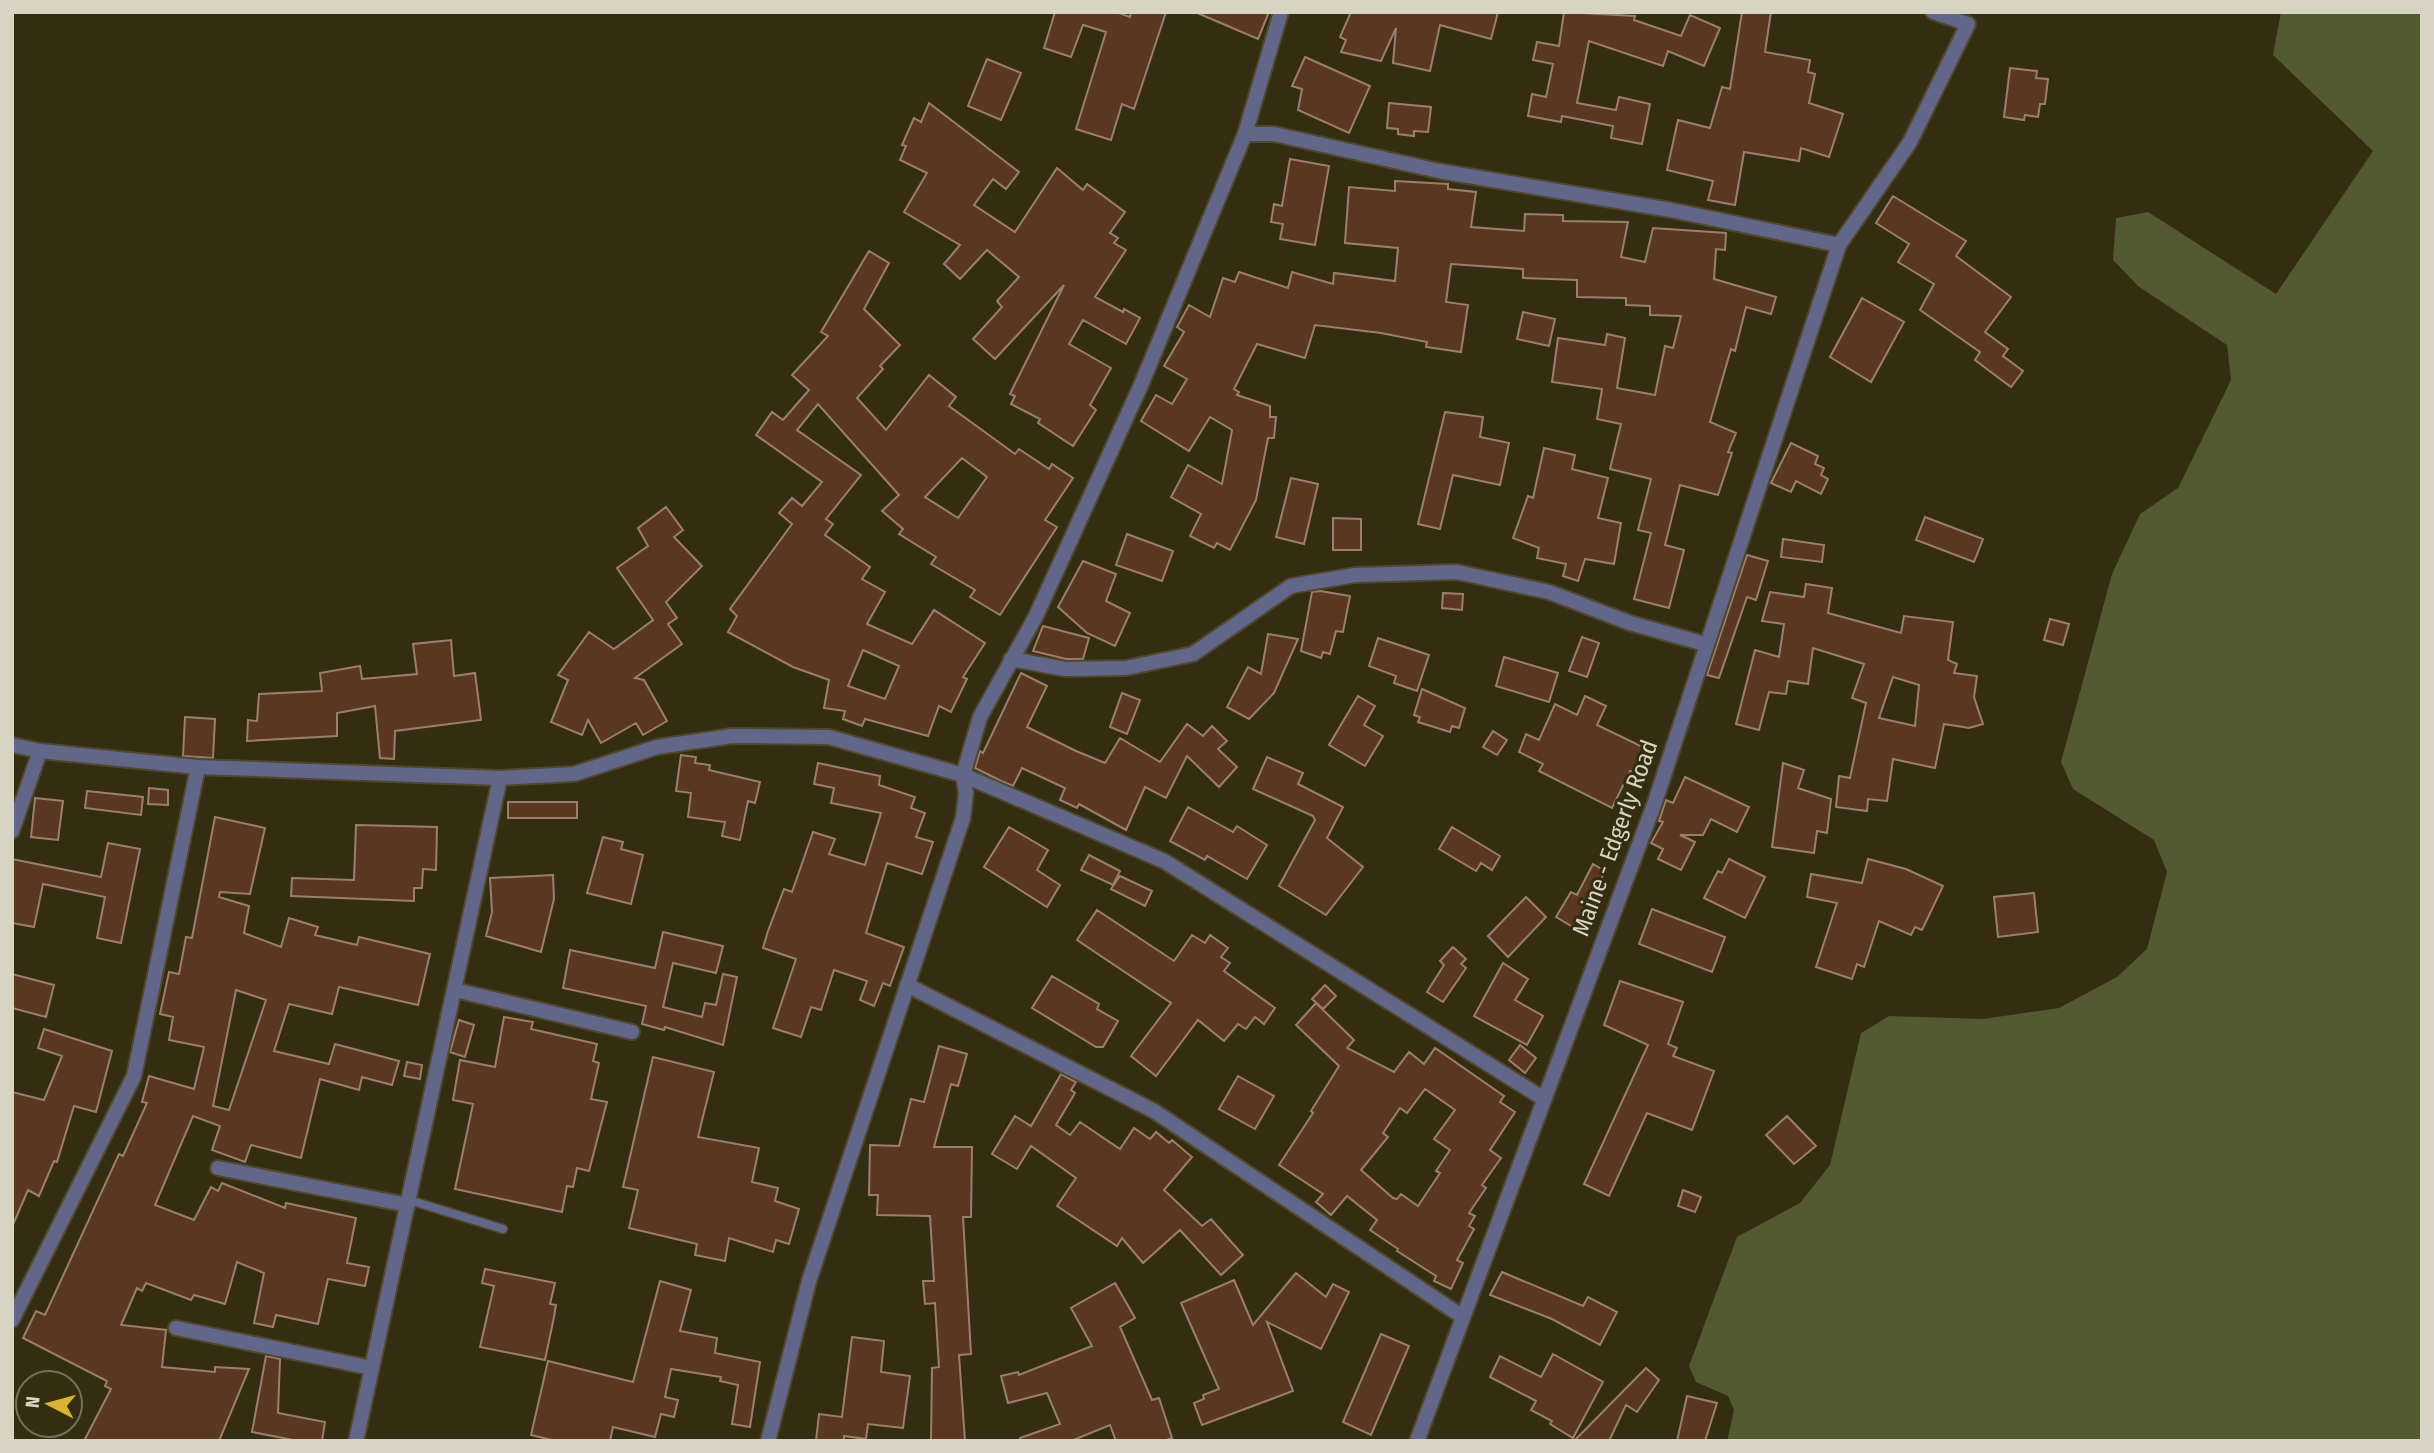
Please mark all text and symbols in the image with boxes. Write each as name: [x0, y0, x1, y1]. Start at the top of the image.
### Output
street label: Maine - Edgerly Road: [1567, 736, 1663, 940]
north arrow: [14, 1369, 84, 1439]
text: N: [21, 1395, 45, 1409]

